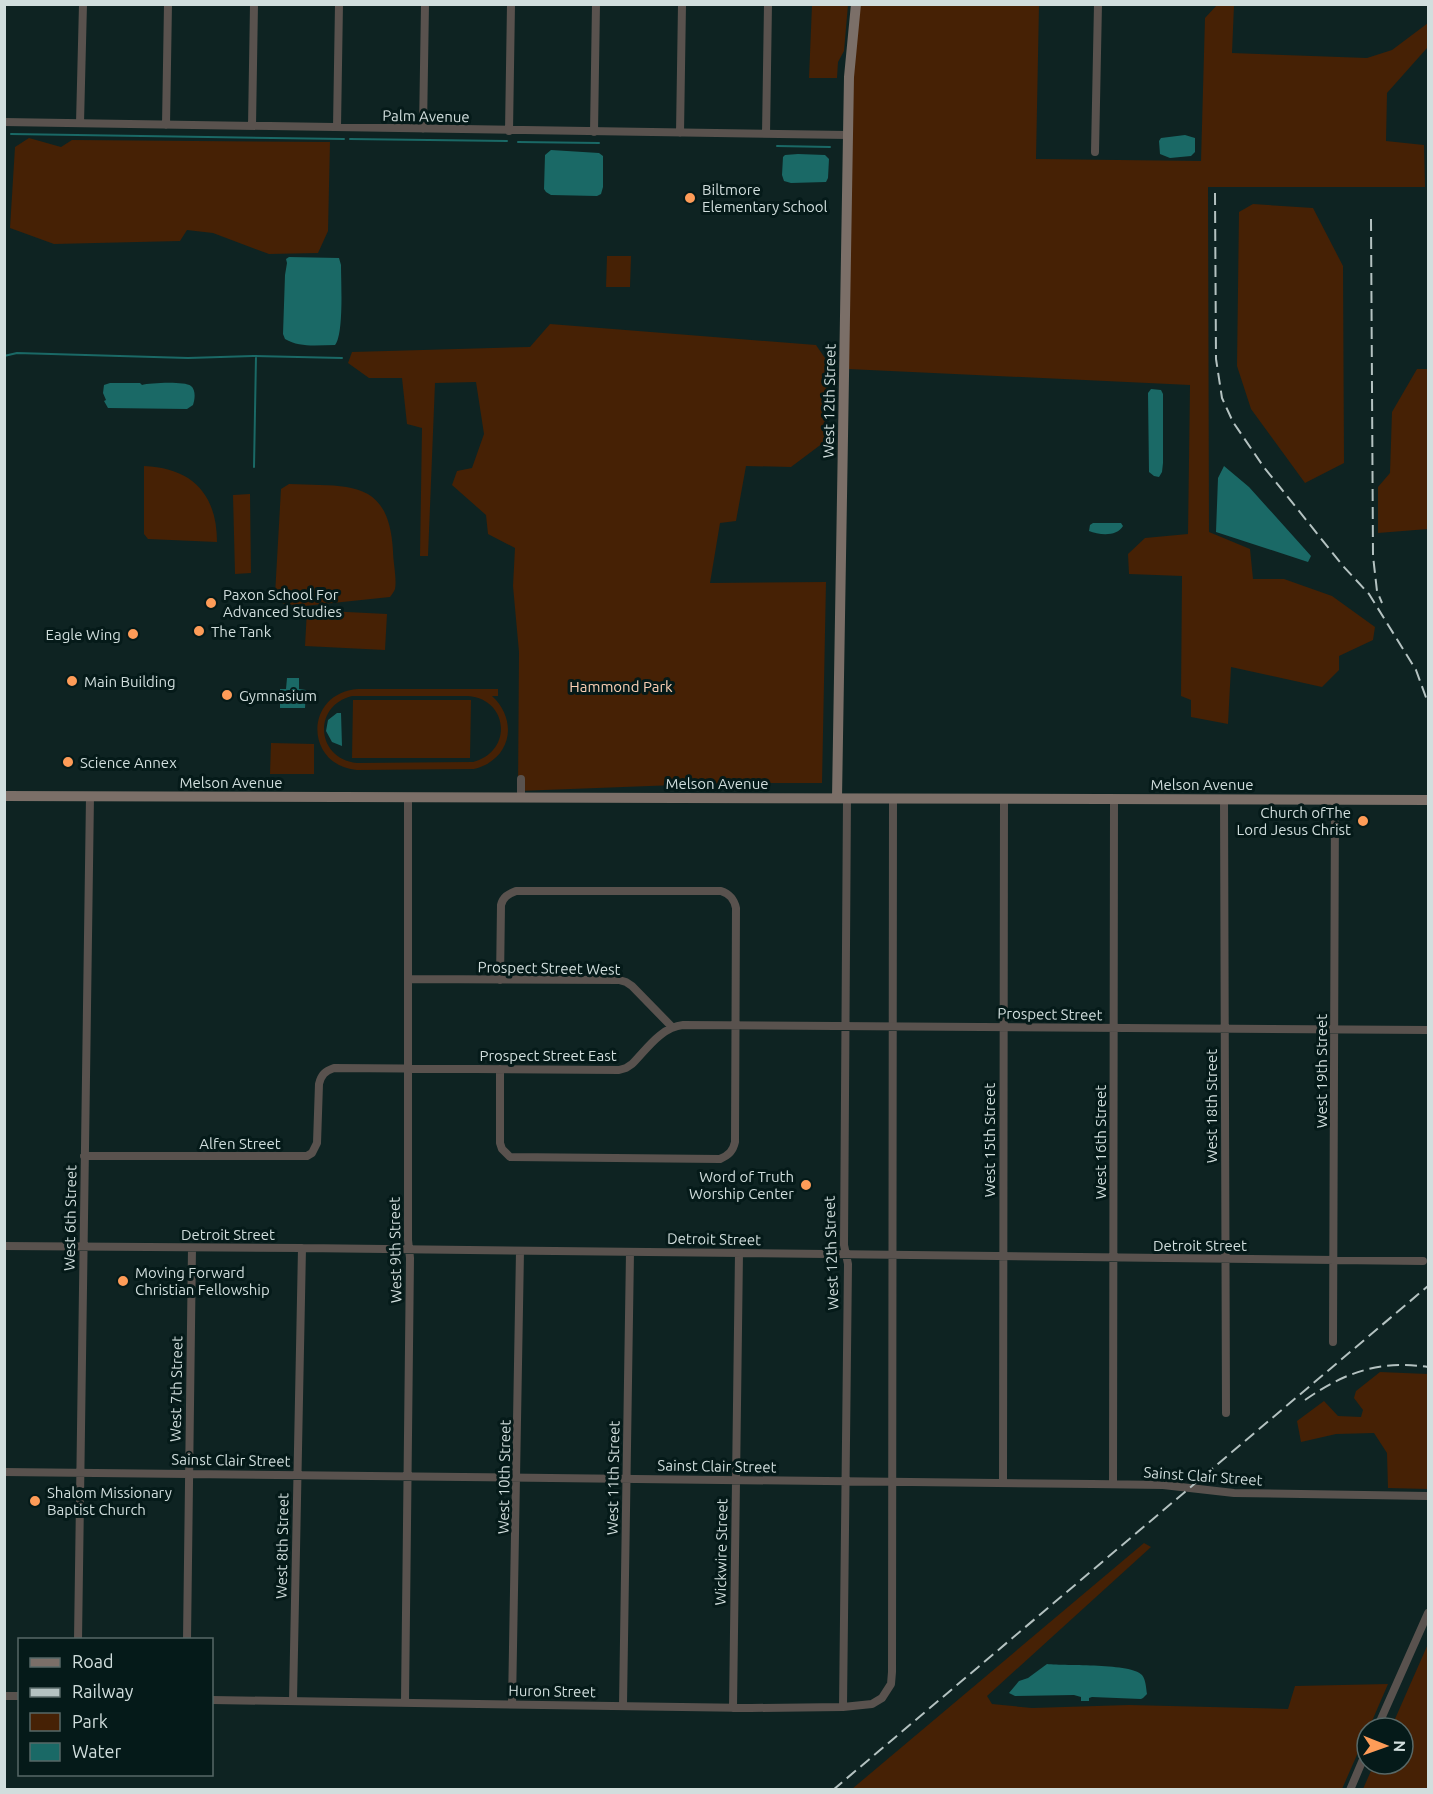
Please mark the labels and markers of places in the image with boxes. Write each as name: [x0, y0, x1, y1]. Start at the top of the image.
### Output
place label: Biltmore Elementary School: [702, 181, 828, 215]
marker: Biltmore Elementary School: [683, 191, 697, 205]
place label: Paxon School For Advanced Studies: [223, 586, 342, 620]
marker: Paxon School For Advanced Studies: [204, 596, 218, 610]
place label: The Tank: [211, 623, 272, 640]
marker: The Tank: [192, 624, 206, 638]
place label: Eagle Wing: [46, 626, 121, 643]
marker: Eagle Wing: [126, 627, 140, 641]
place label: Main Building: [84, 673, 176, 690]
marker: Main Building: [65, 674, 79, 688]
place label: Gymnasium: [239, 687, 317, 704]
marker: Gymnasium: [220, 688, 234, 702]
place label: Science Annex: [80, 754, 177, 771]
marker: Science Annex: [61, 755, 75, 769]
place label: Church ofThe Lord Jesus Christ: [1237, 804, 1351, 838]
marker: Church ofThe Lord Jesus Christ: [1356, 814, 1370, 828]
place label: Word of Truth Worship Center: [689, 1168, 794, 1202]
marker: Word of Truth Worship Center: [799, 1178, 813, 1192]
place label: Moving Forward Christian Fellowship: [135, 1264, 270, 1298]
marker: Moving Forward Christian Fellowship: [116, 1274, 130, 1288]
place label: Shalom Missionary Baptist Church: [47, 1484, 172, 1518]
marker: Shalom Missionary Baptist Church: [28, 1494, 42, 1508]

